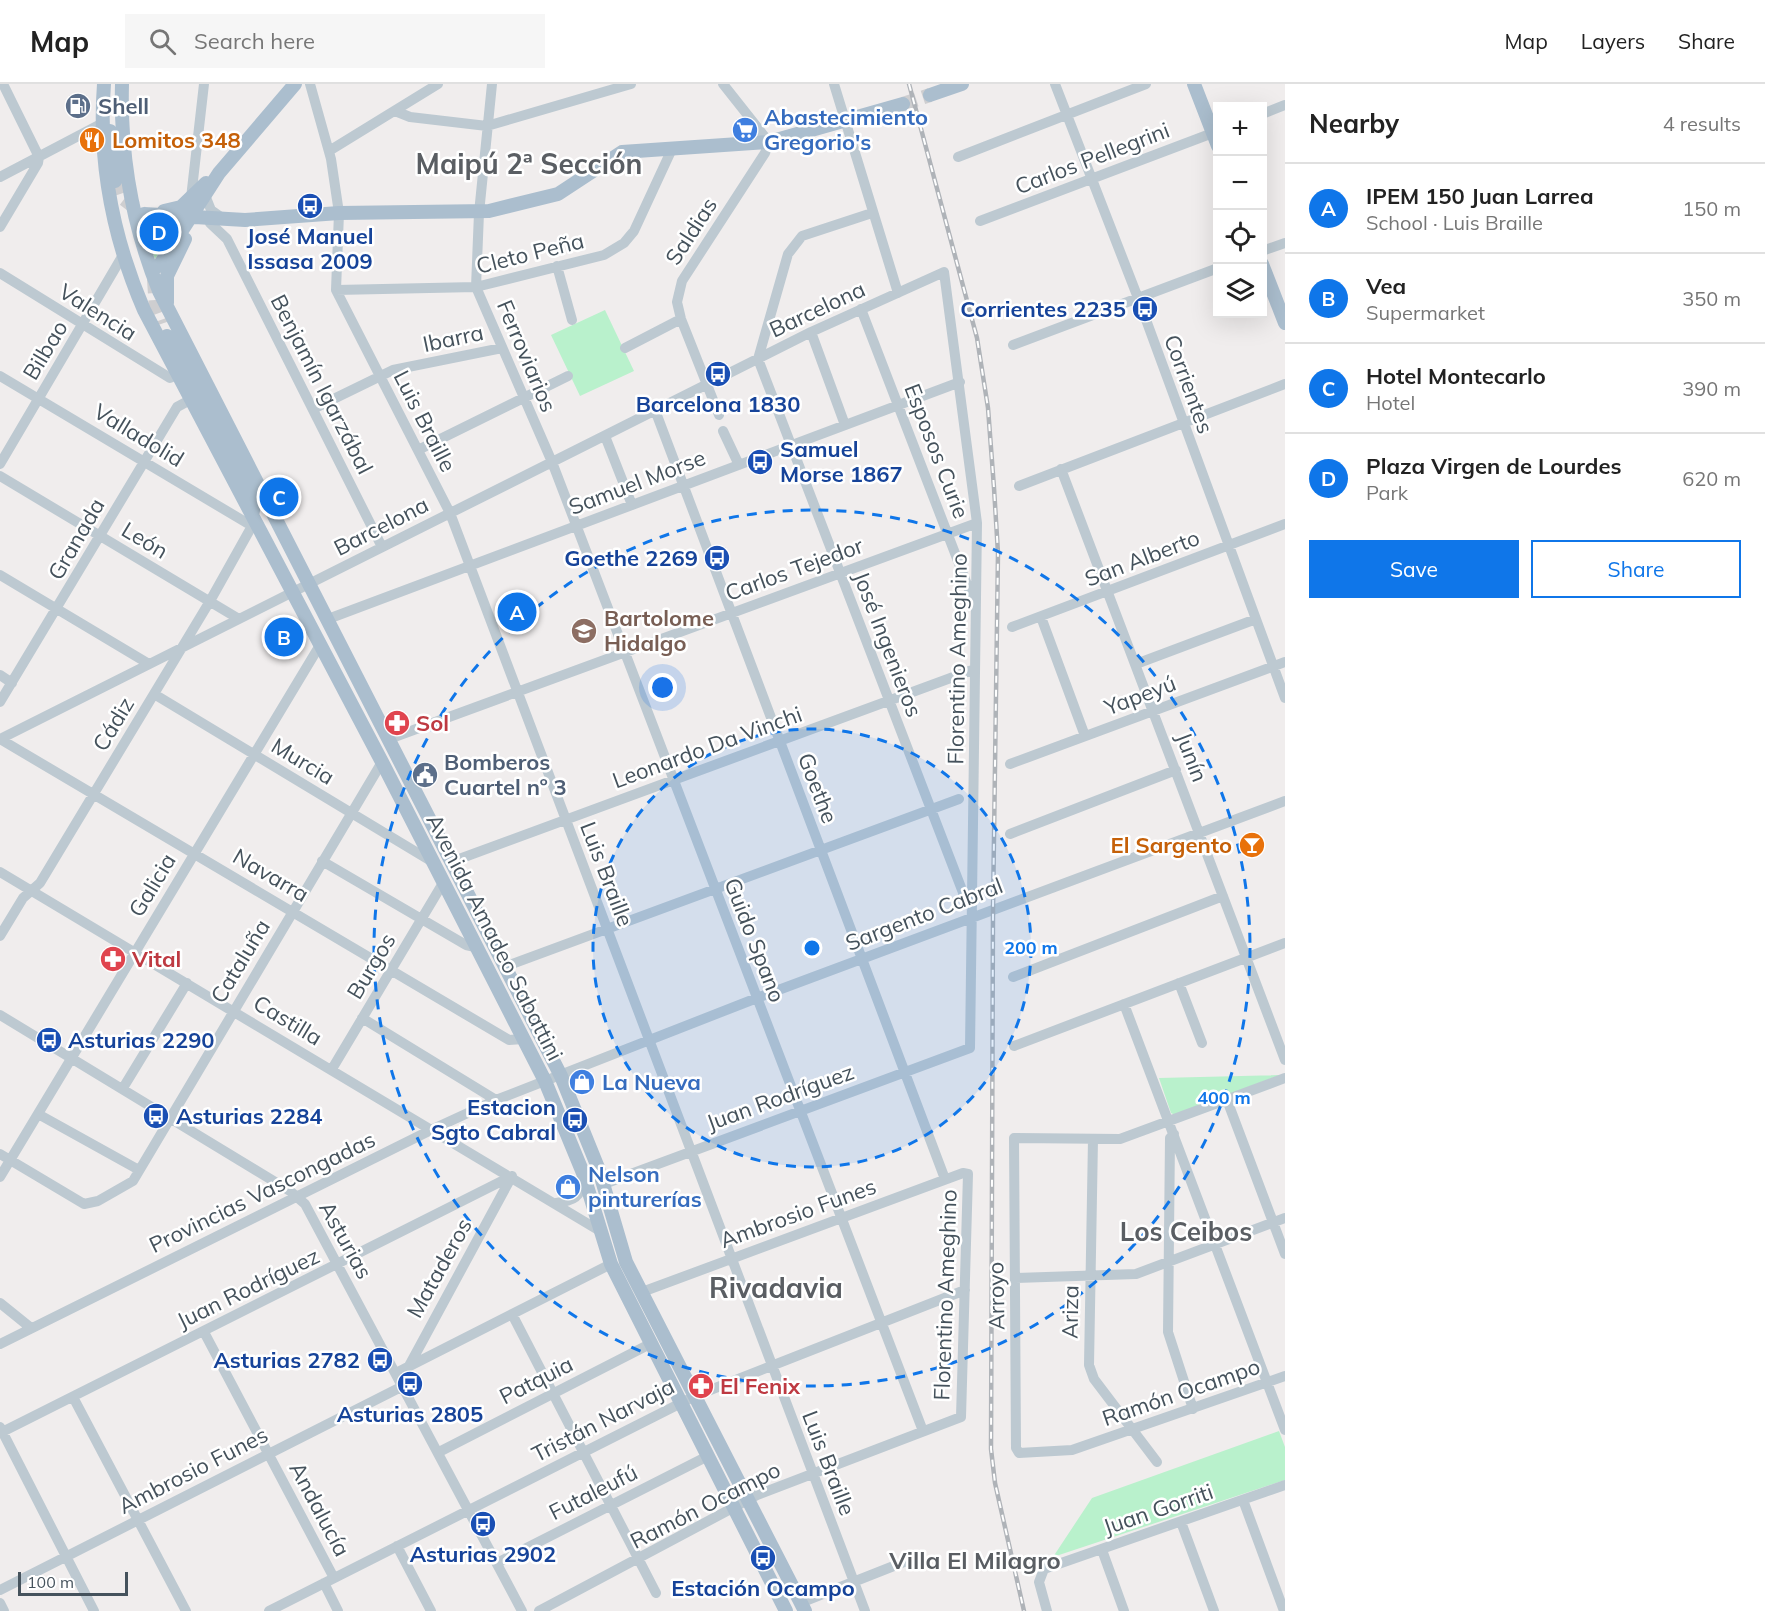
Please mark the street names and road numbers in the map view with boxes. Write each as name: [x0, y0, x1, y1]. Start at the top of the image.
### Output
street label: Carlos Pellegrini: [1011, 116, 1173, 200]
street label: Saldias: [659, 192, 723, 270]
street label: Cleto Peña: [473, 226, 587, 280]
street label: Barcelona: [765, 275, 869, 343]
street label: Valencia: [54, 277, 142, 347]
street label: Benjamín Igarzábal: [265, 289, 379, 479]
street label: Ferroviarios: [491, 296, 563, 416]
street label: Bilbao: [16, 315, 74, 385]
street label: Ibarra: [420, 318, 486, 358]
street label: Corrientes: [1158, 331, 1220, 437]
street label: Luis Braille: [388, 366, 462, 476]
street label: Esposos Curie: [898, 380, 976, 522]
street label: Valladolid: [89, 397, 189, 473]
street label: Samuel Morse: [565, 443, 709, 521]
street label: Barcelona: [329, 490, 433, 562]
street label: Granada: [41, 493, 111, 585]
street label: León: [117, 515, 173, 565]
street label: San Alberto: [1081, 523, 1203, 593]
street label: Carlos Tejedor: [721, 531, 867, 607]
street label: Florentino Ameghino: [941, 553, 973, 765]
street label: José Ingenieros: [847, 567, 929, 721]
street label: Yapeyú: [1099, 669, 1180, 722]
street label: Cádiz: [86, 692, 140, 756]
street label: Leonardo Da Vinchi: [608, 700, 806, 794]
street label: Junín: [1170, 728, 1214, 786]
street label: Murcia: [266, 731, 340, 791]
street label: Goethe: [792, 749, 844, 827]
street label: Avenida Amadeo Sabattini: [420, 809, 570, 1065]
street label: Luis Braille: [574, 818, 640, 930]
street label: Navarra: [228, 842, 314, 908]
street label: Galicia: [122, 848, 182, 922]
street label: Sargento Cabral: [841, 871, 1007, 957]
street label: Guido Spano: [718, 874, 792, 1006]
street label: Cataluña: [204, 914, 276, 1008]
street label: Burgos: [340, 928, 402, 1004]
street label: Castilla: [249, 989, 327, 1051]
street label: Juan Rodríguez: [702, 1057, 858, 1137]
street label: Provincias Vascongadas: [144, 1125, 380, 1259]
street label: Ambrosio Funes: [716, 1172, 880, 1254]
street label: Florentino Ameghino: [927, 1189, 963, 1401]
street label: Asturias: [313, 1196, 379, 1284]
street label: Mataderos: [400, 1213, 478, 1323]
street label: Juan Rodríguez: [172, 1241, 324, 1335]
street label: Arroyo: [981, 1262, 1011, 1330]
street label: Ariza: [1056, 1285, 1084, 1339]
street label: Patquia: [494, 1350, 578, 1410]
street label: Ramón Ocampo: [1098, 1352, 1264, 1432]
street label: Tristán Narvaja: [527, 1372, 679, 1468]
street label: Luis Braille: [796, 1407, 862, 1519]
street label: Ambrosio Funes: [114, 1420, 272, 1520]
street label: Ramón Ocampo: [625, 1455, 785, 1555]
street label: Andalucía: [284, 1457, 356, 1561]
street label: Futaleufú: [544, 1458, 642, 1526]
street label: Juan Gorriti: [1099, 1477, 1217, 1541]

